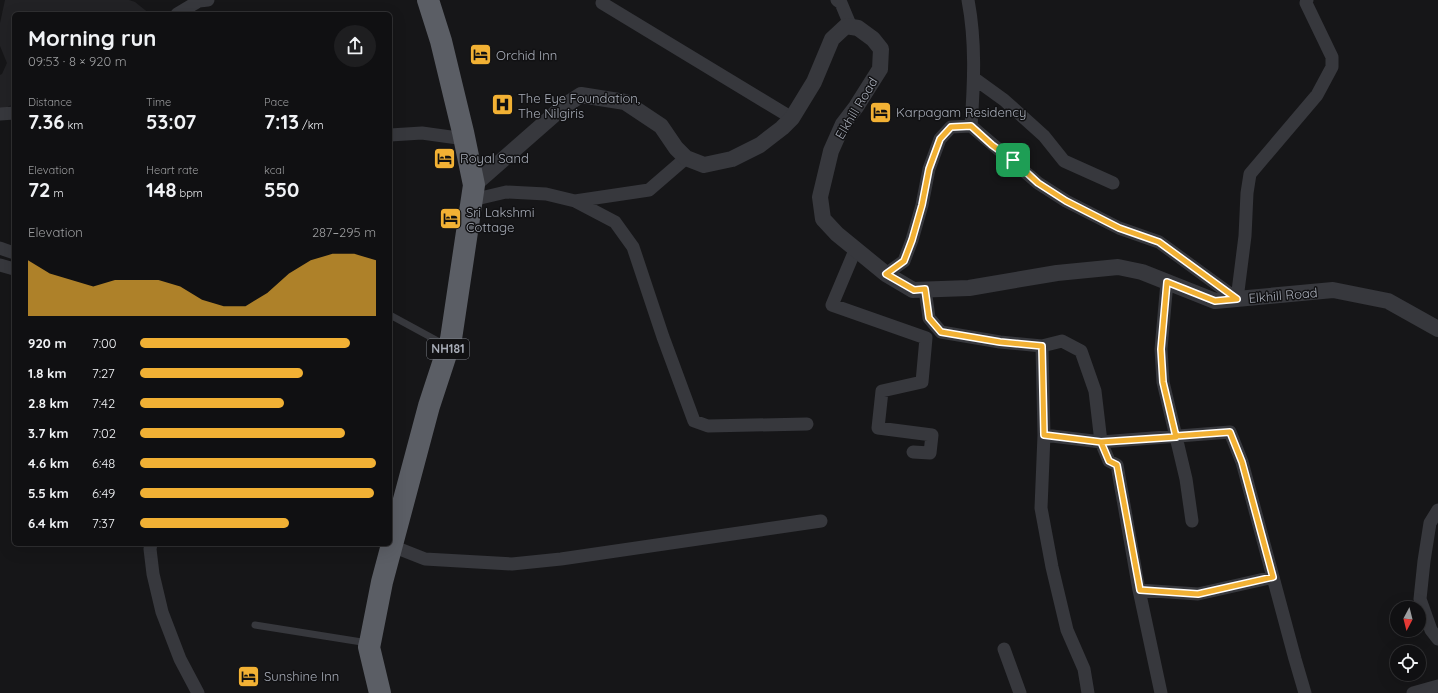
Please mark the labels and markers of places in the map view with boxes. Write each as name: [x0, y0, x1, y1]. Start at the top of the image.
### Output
hotel icon: Orchid Inn: [467, 42, 493, 68]
place label: Orchid Inn: [496, 47, 557, 63]
place label: The Eye Foundation, The Nilgiris: [518, 90, 641, 121]
hospital icon: The Eye Foundation, The Nilgiris: [490, 92, 516, 118]
hotel icon: Karpagam Residency: [867, 99, 893, 125]
place label: Karpagam Residency: [896, 104, 1026, 120]
pin: [996, 143, 1030, 177]
hotel icon: Royal Sand: [431, 145, 457, 171]
place label: Royal Sand: [460, 150, 529, 166]
place label: Sri Lakshmi Cottage: [466, 204, 534, 235]
hotel icon: Sri Lakshmi Cottage: [438, 206, 464, 232]
hotel icon: Sunshine Inn: [235, 663, 261, 689]
place label: Sunshine Inn: [264, 668, 339, 684]

